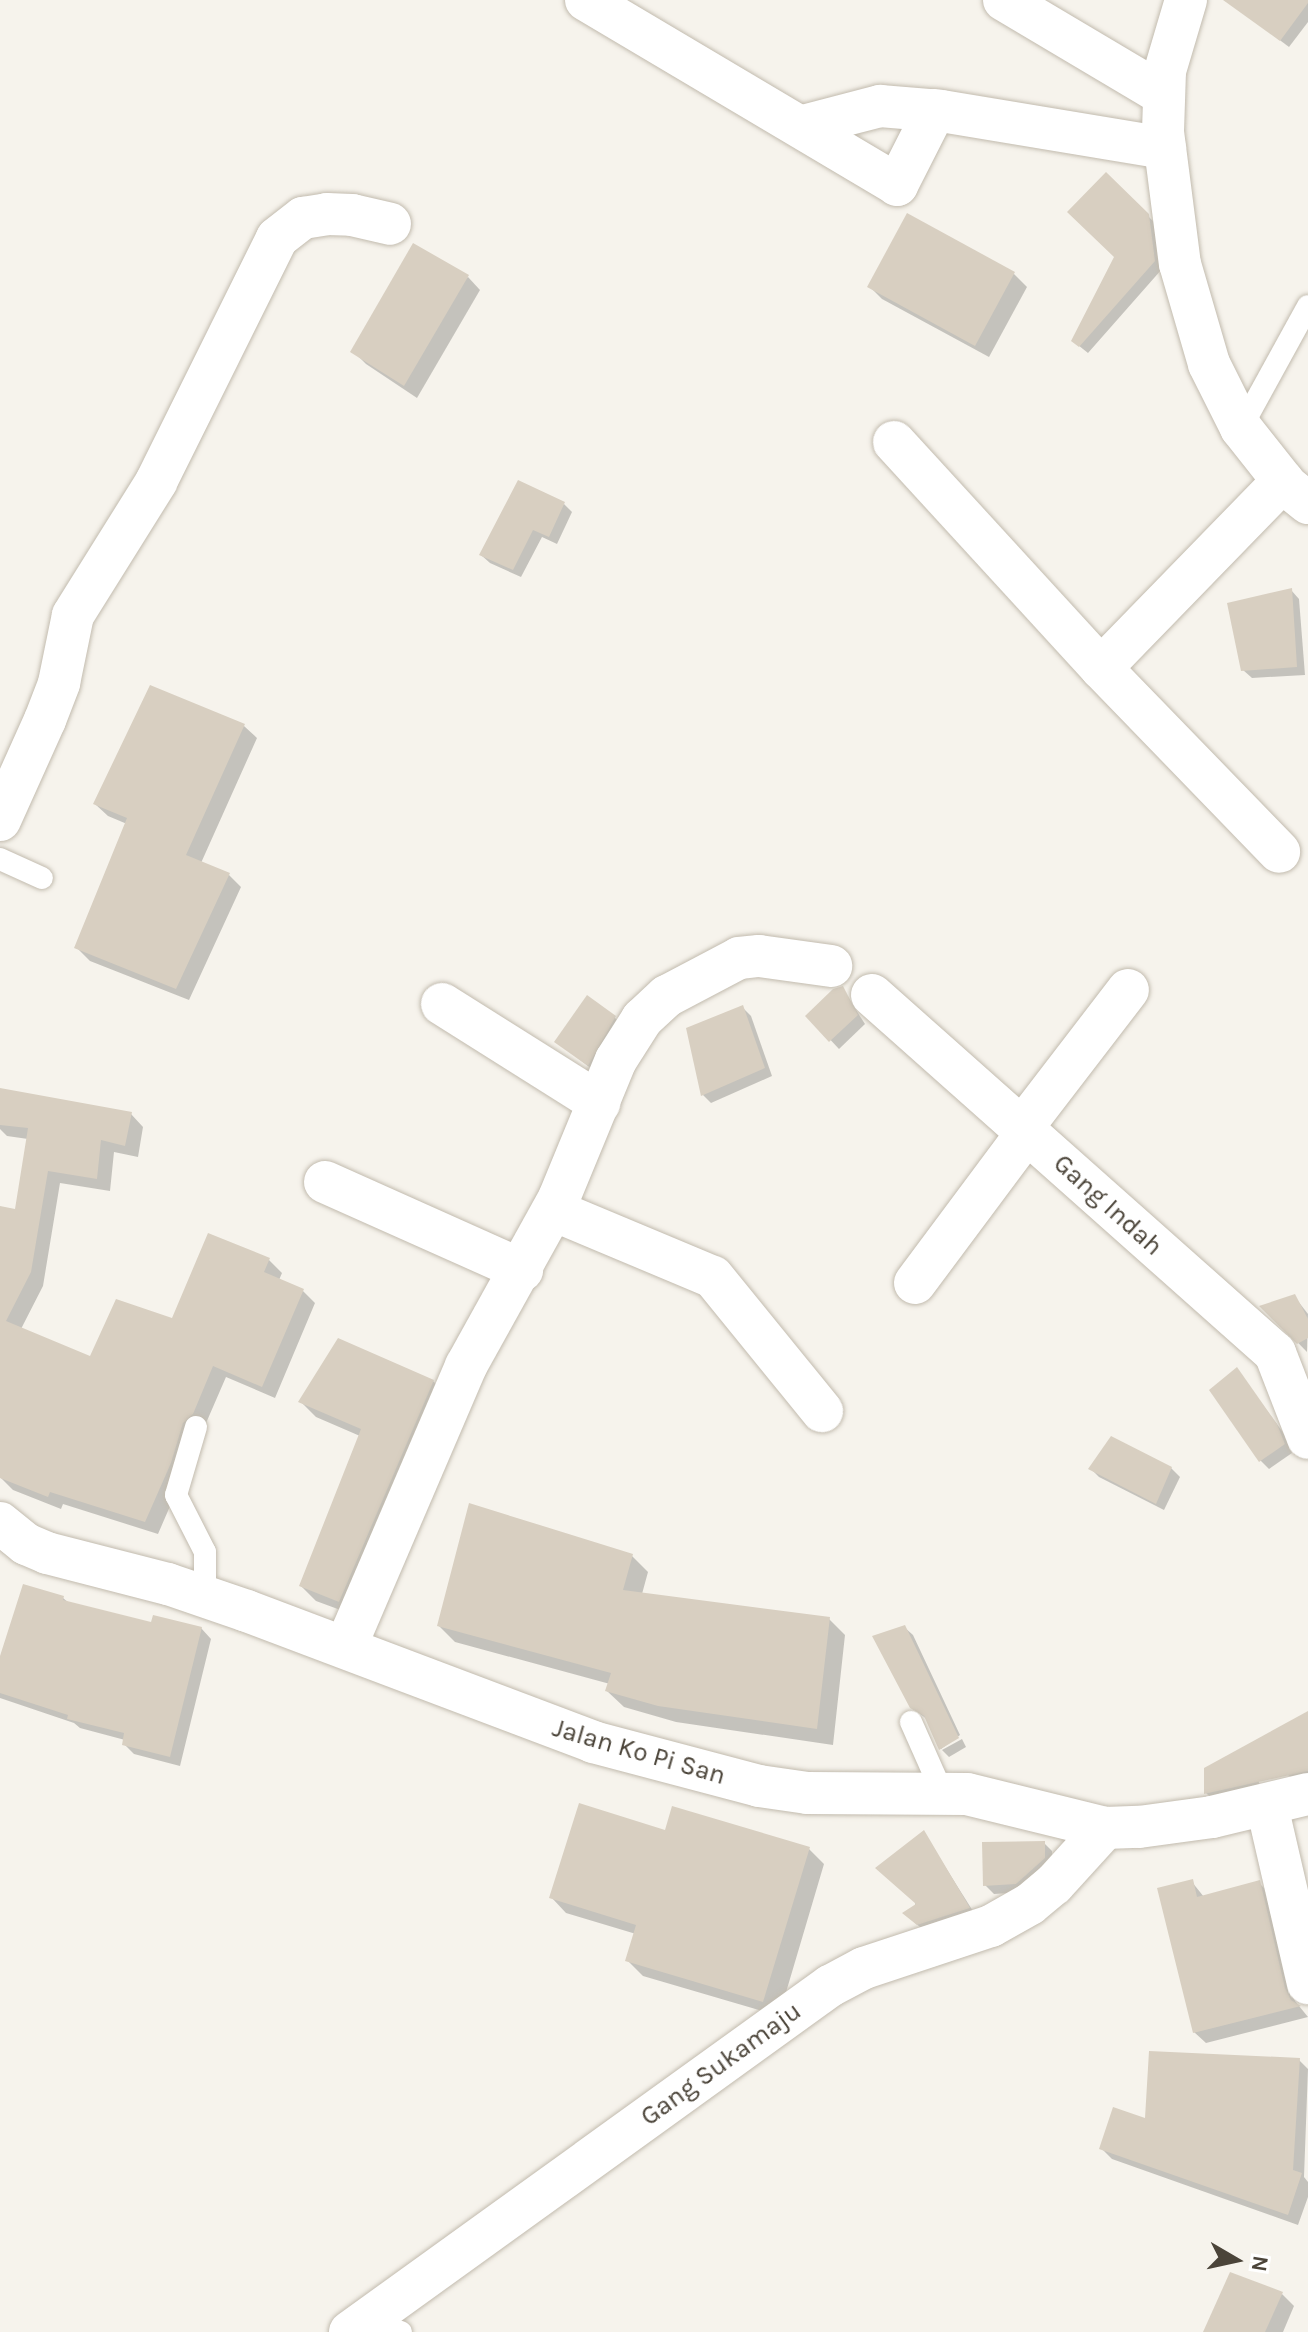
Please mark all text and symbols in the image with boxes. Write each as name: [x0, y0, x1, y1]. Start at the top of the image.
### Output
street label: Gang Indah: [1047, 1148, 1169, 1262]
street label: Jalan Ko Pi San: [549, 1712, 729, 1792]
street label: Gang Sukamaju: [635, 1995, 807, 2133]
north arrow: [1196, 2220, 1276, 2300]
text: N: [1246, 2254, 1274, 2274]

